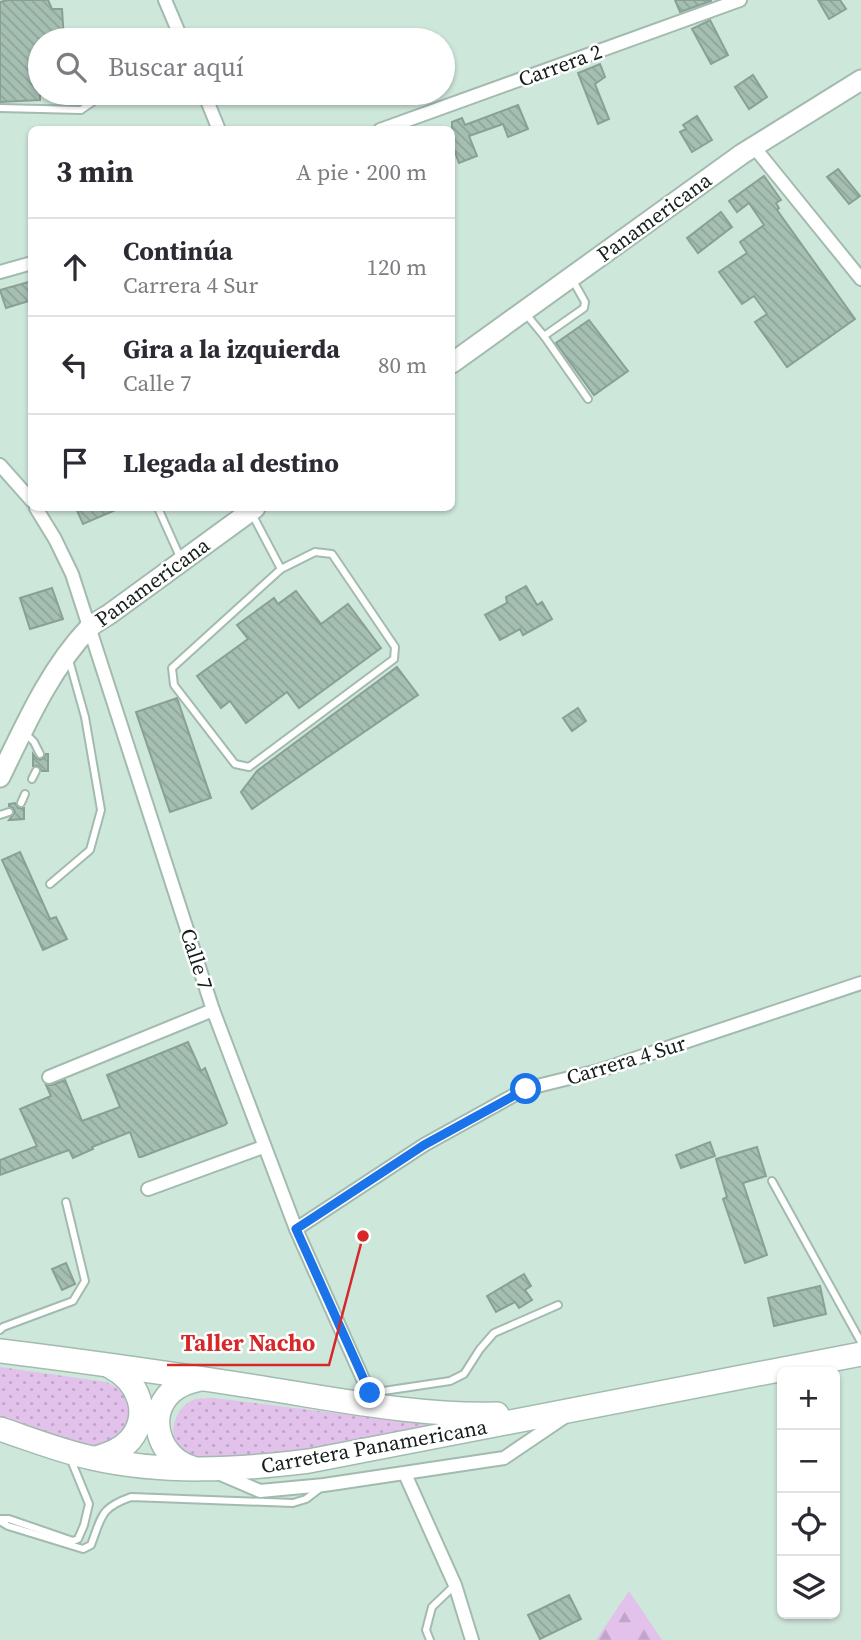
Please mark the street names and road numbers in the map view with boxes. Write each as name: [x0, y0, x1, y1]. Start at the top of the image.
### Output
street label: Carrera 2: [514, 37, 606, 93]
street label: Panamericana: [591, 165, 717, 268]
street label: Panamericana: [89, 530, 215, 633]
street label: Calle 7: [174, 925, 220, 993]
street label: Carrera 4 Sur: [563, 1028, 689, 1092]
street label: Carretera Panamericana: [259, 1412, 490, 1480]

